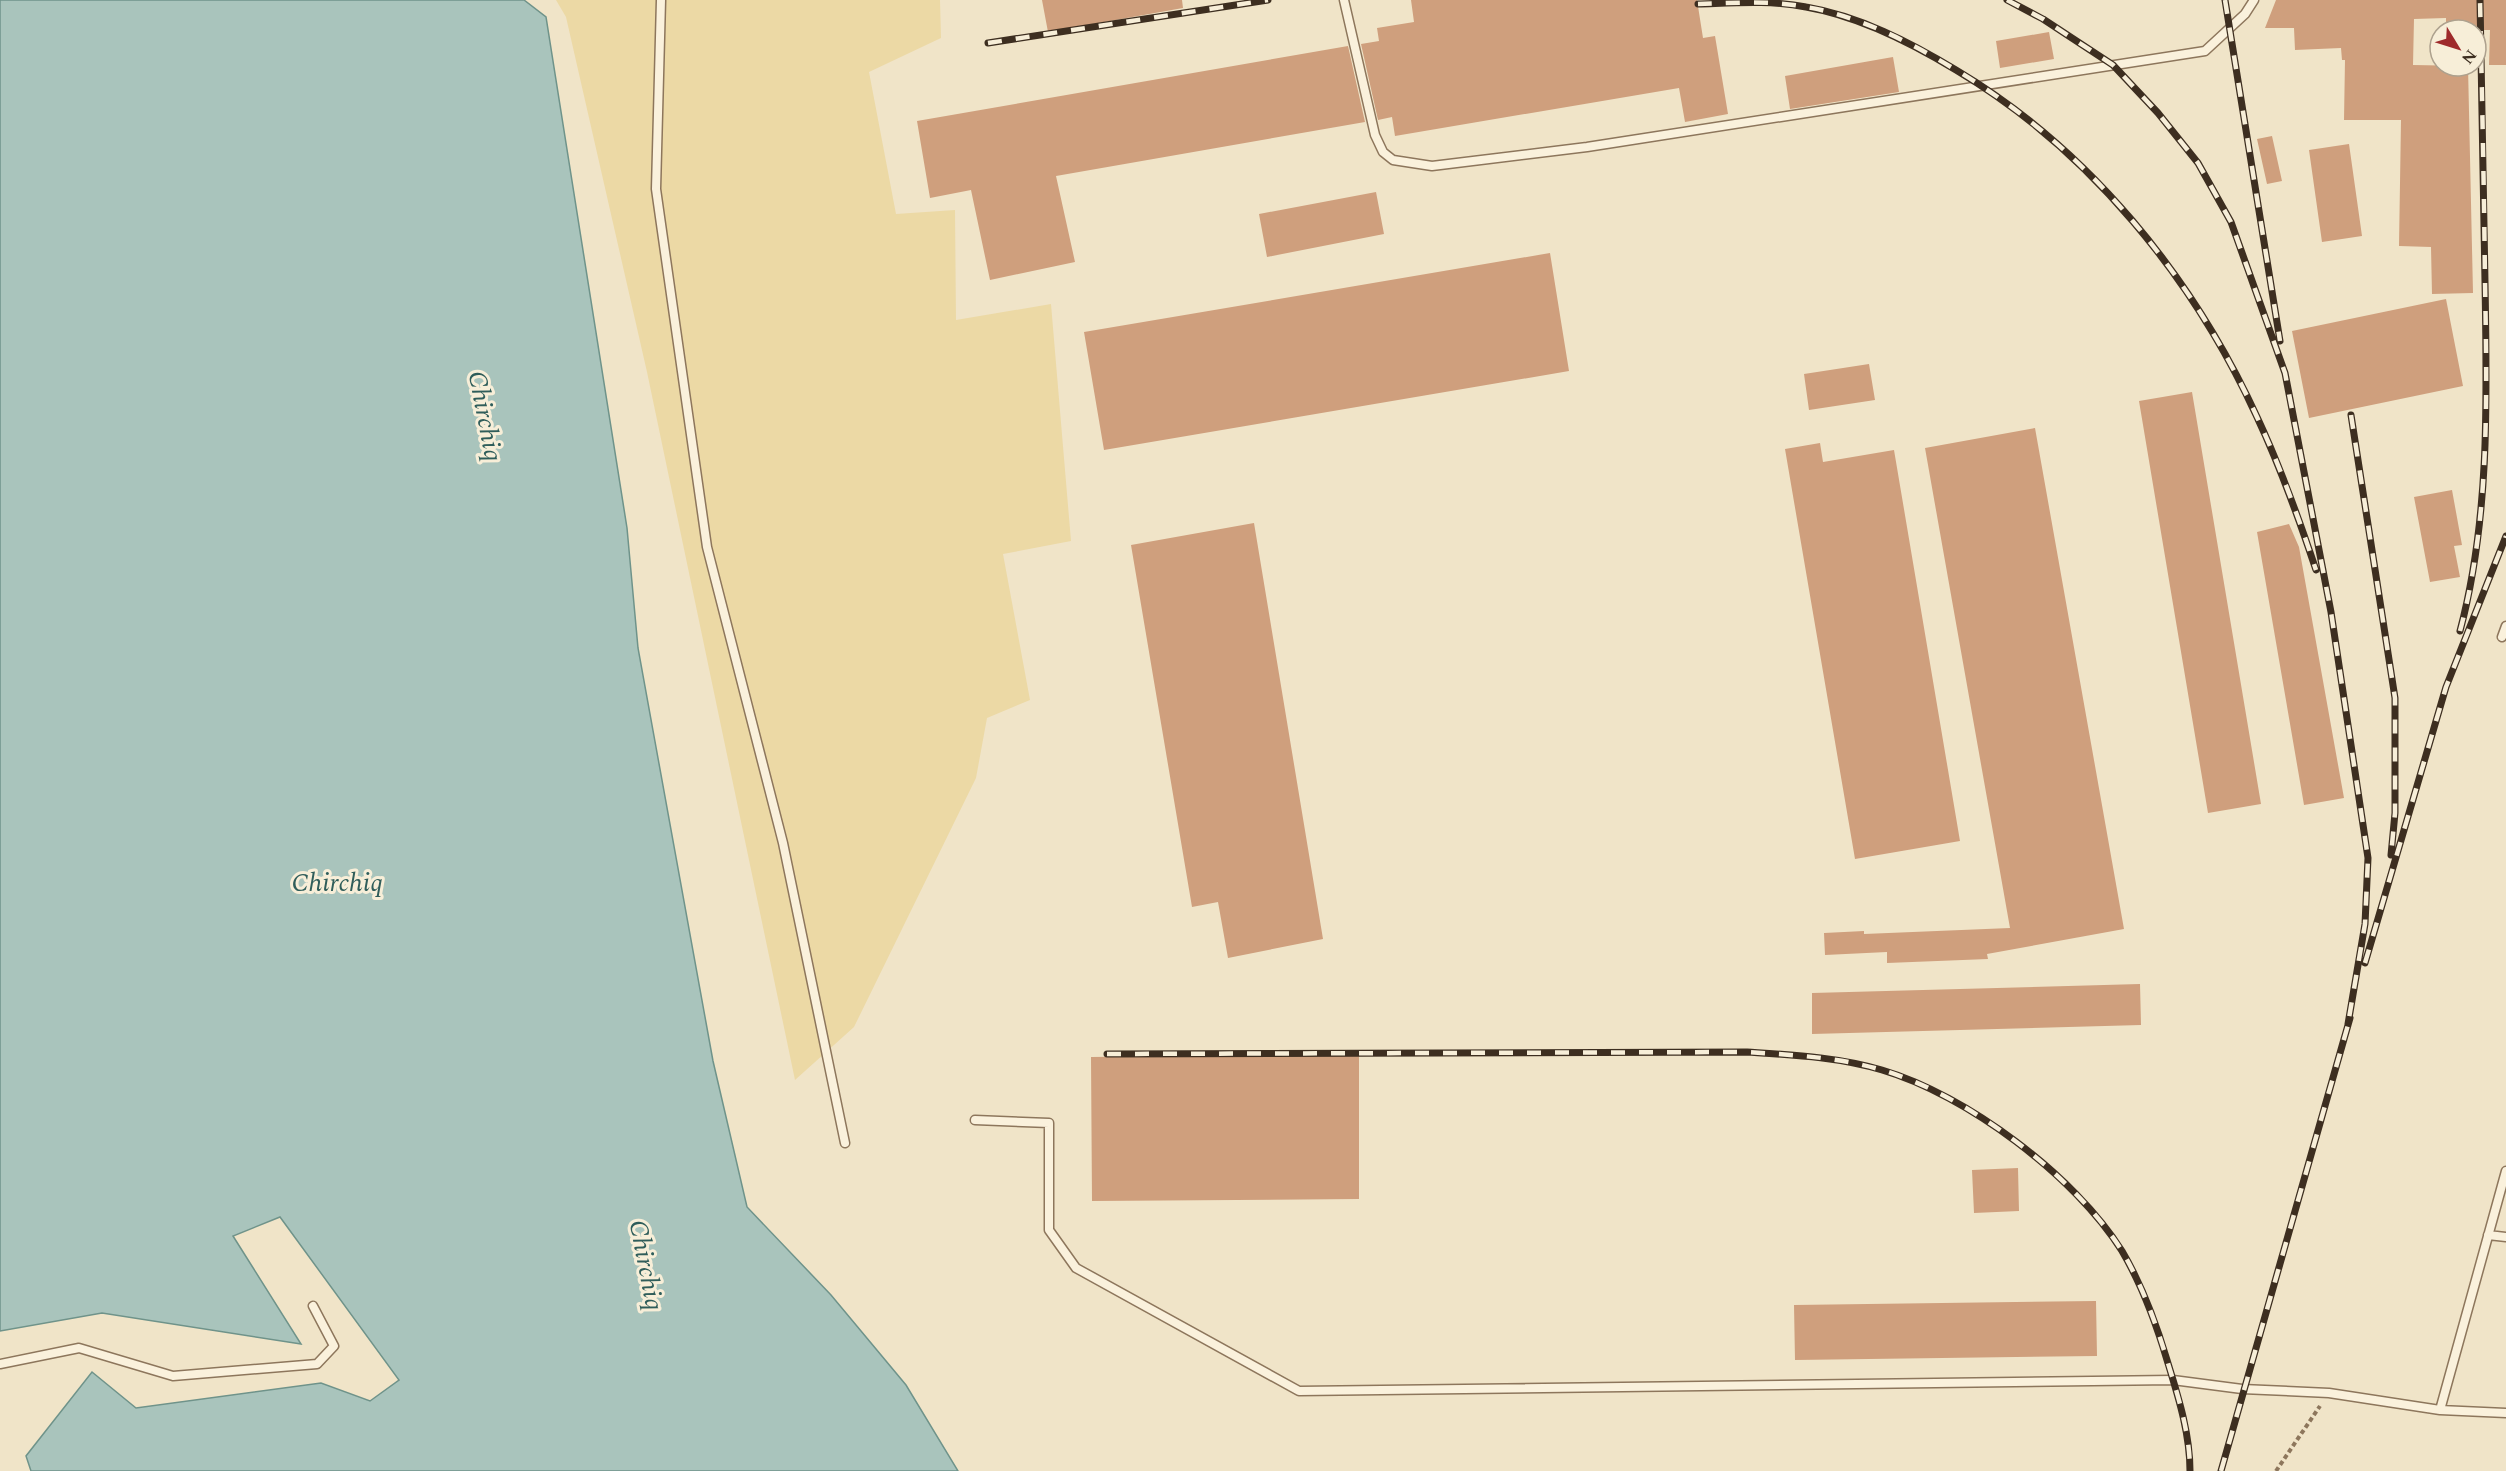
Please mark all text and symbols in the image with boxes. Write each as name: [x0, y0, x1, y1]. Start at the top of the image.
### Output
north arrow: [2428, 18, 2488, 78]
text: N: [2456, 44, 2483, 69]
water label: Chirchiq: [457, 367, 513, 465]
water label: Chirchiq: [291, 863, 383, 903]
water label: Chirchiq: [618, 1216, 674, 1314]

